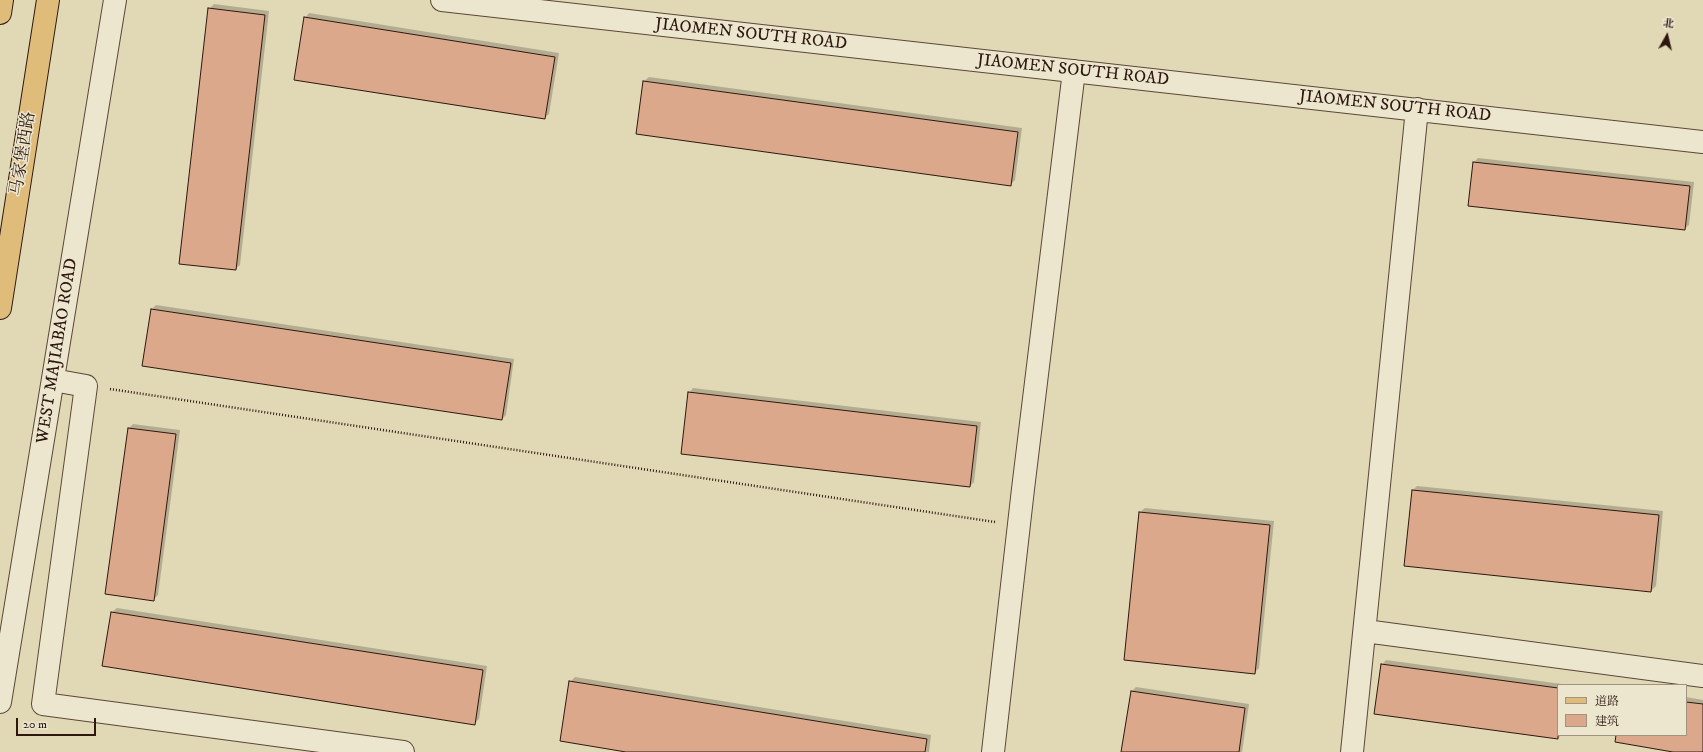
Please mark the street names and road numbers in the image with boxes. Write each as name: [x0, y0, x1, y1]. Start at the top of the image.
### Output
street label: JIAOMEN SOUTH ROAD: [654, 15, 848, 55]
street label: JIAOMEN SOUTH ROAD: [976, 51, 1170, 91]
street label: JIAOMEN SOUTH ROAD: [1298, 87, 1492, 127]
street label: 马家堡西路: [7, 110, 41, 198]
street label: WEST MAJIABAO ROAD: [33, 257, 83, 445]

